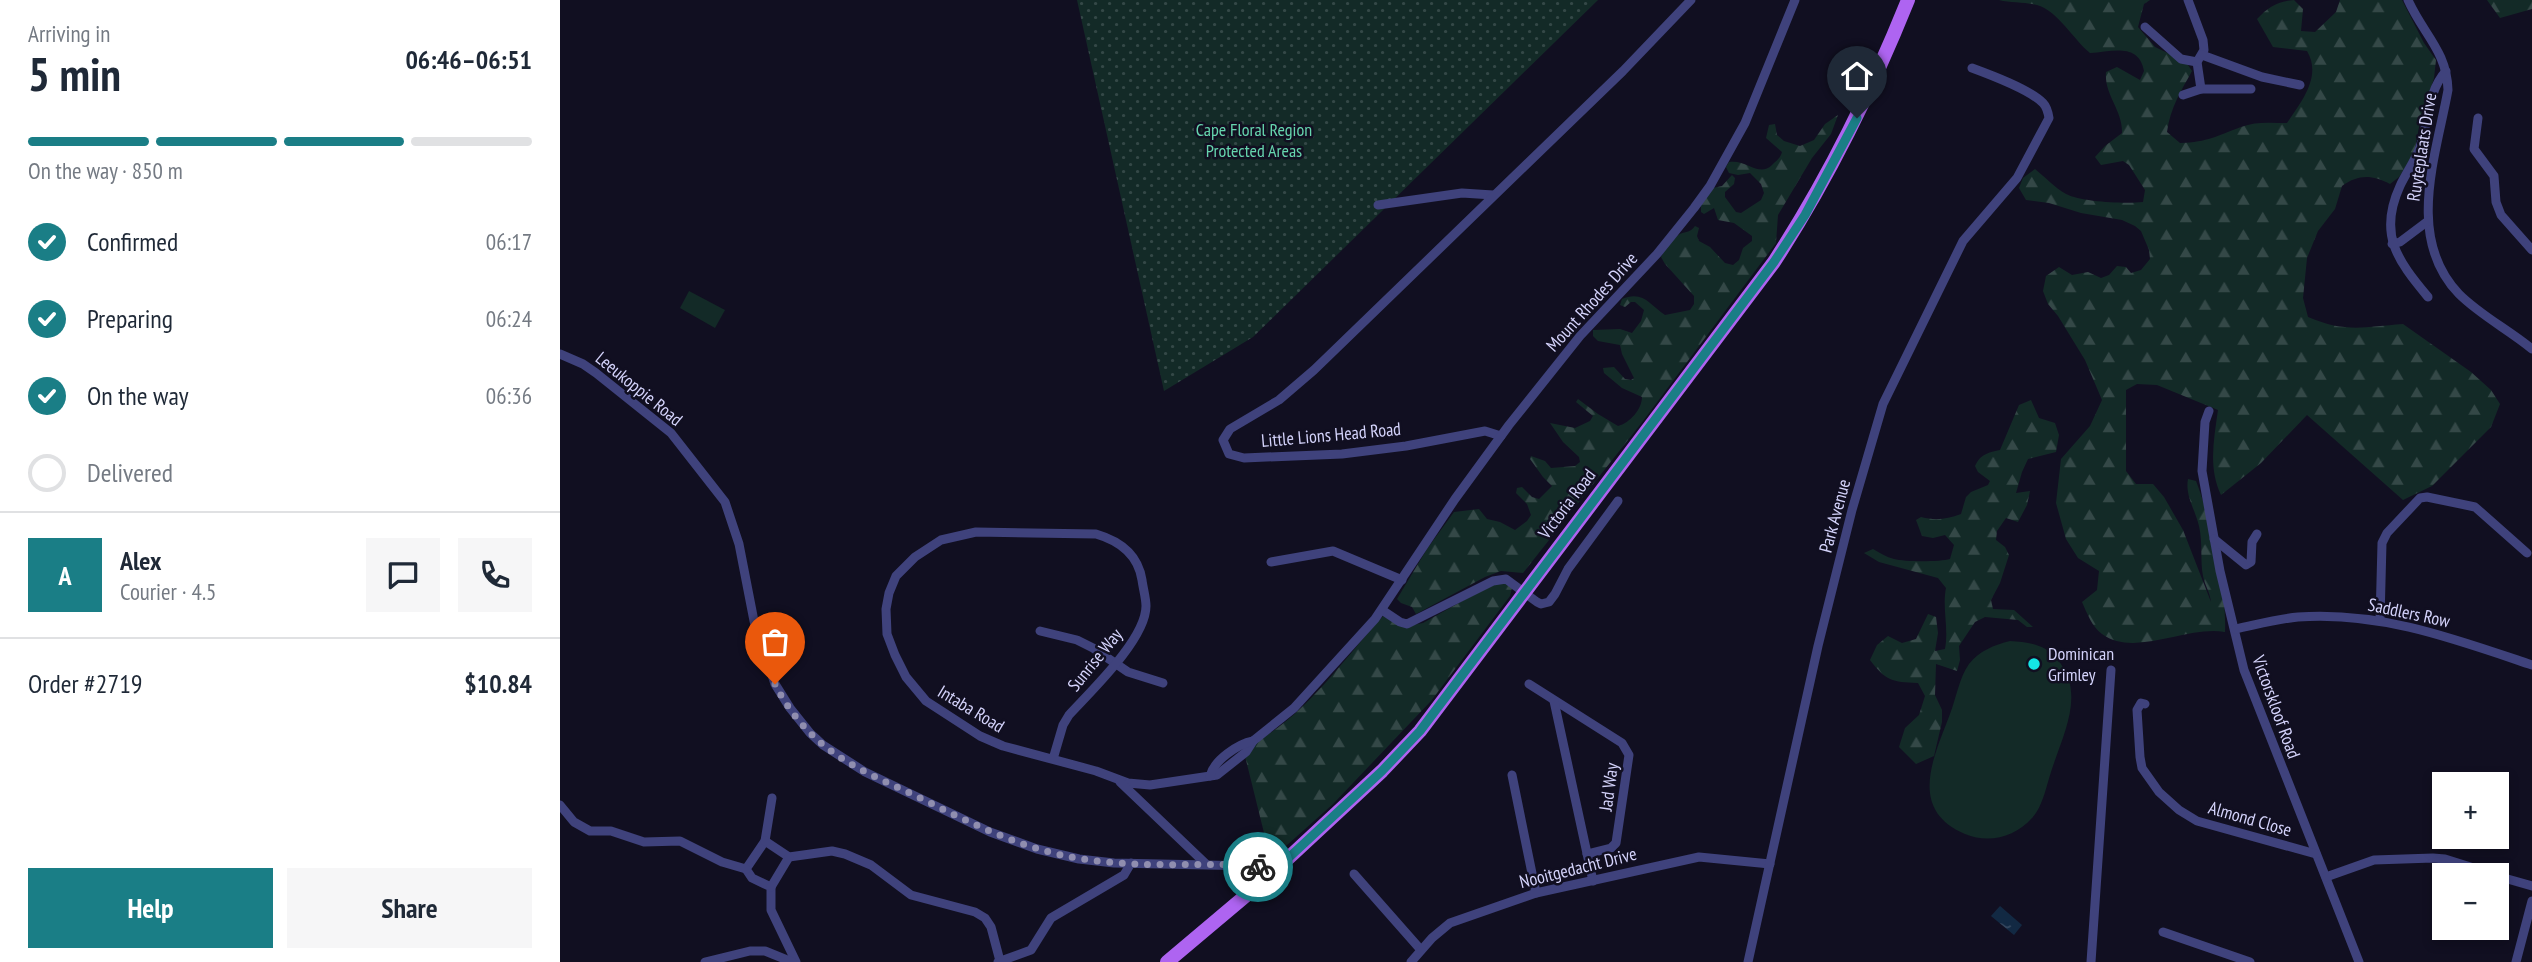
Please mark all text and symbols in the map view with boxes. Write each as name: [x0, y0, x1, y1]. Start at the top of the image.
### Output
text: Arriving in: [28, 19, 110, 48]
text: 06:46–06:51: [405, 43, 532, 76]
text: 5 min: [28, 44, 121, 104]
pin: [1827, 46, 1887, 118]
icon: home: [1838, 57, 1876, 95]
street label: Ruyteplaats Drive: [2402, 91, 2441, 203]
park label: Cape Floral Region Protected Areas: [1196, 118, 1312, 162]
text: On the way · 850 m: [28, 156, 183, 185]
icon: check: [28, 223, 66, 261]
text: Confirmed: [87, 225, 178, 258]
text: 06:17: [486, 227, 532, 256]
street label: Mount Rhodes Drive: [1541, 247, 1642, 356]
icon: check: [28, 300, 66, 338]
text: Preparing: [87, 302, 173, 335]
text: 06:24: [486, 304, 532, 333]
street label: Leeukoppie Road: [591, 347, 687, 431]
icon: check: [28, 377, 66, 415]
text: On the way: [87, 379, 189, 412]
text: 06:36: [486, 381, 532, 410]
street label: Little Lions Head Road: [1260, 417, 1402, 452]
text: Delivered: [87, 456, 173, 489]
street label: Victoria Road: [1532, 464, 1600, 544]
street label: Park Avenue: [1814, 477, 1855, 555]
button: chat: [366, 538, 440, 612]
button: phone: [458, 538, 532, 612]
text: Alex: [120, 544, 161, 577]
text: A: [58, 559, 72, 592]
text: Courier · 4.5: [120, 577, 216, 606]
street label: Saddlers Row: [2366, 593, 2453, 632]
pin: [745, 612, 805, 684]
icon: bag: [756, 623, 794, 661]
street label: Sunrise Way: [1062, 623, 1127, 696]
place label: Dominican Grimley: [2048, 642, 2114, 686]
street label: Victorskloof Road: [2247, 651, 2306, 761]
marker: Dominican Grimley: [2026, 656, 2042, 672]
text: Order #2719: [28, 667, 143, 700]
text: $10.84: [464, 667, 532, 700]
street label: Intaba Road: [934, 680, 1009, 737]
street label: Jad Way: [1594, 761, 1623, 813]
map controls: [2432, 772, 2509, 940]
button: +: [2432, 772, 2509, 849]
street label: Almond Close: [2206, 796, 2294, 841]
courier: [1223, 832, 1293, 902]
street label: Nooitgedacht Drive: [1517, 842, 1639, 893]
icon: bike: [1239, 848, 1277, 886]
button: −: [2432, 863, 2509, 940]
button: Help: [28, 868, 273, 948]
button: Share: [287, 868, 532, 948]

